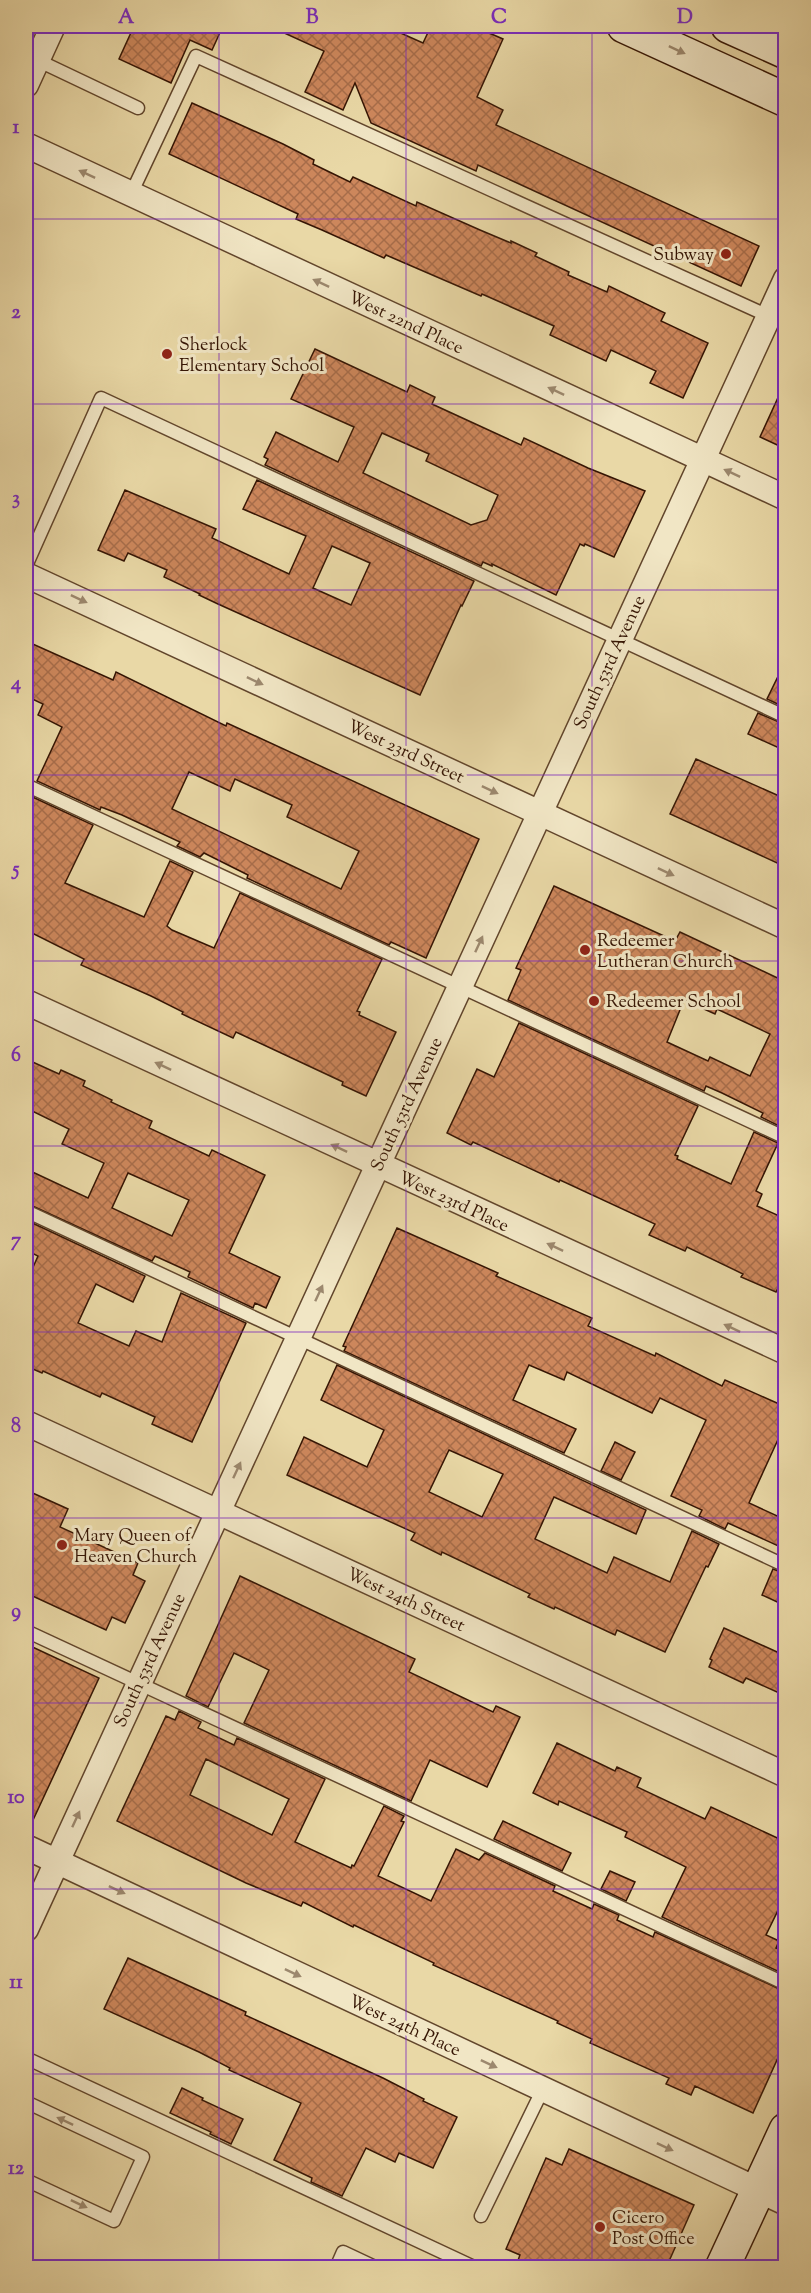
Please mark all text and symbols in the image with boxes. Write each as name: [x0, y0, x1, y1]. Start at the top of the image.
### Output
text: A: [118, 4, 135, 33]
text: B: [306, 4, 319, 33]
text: C: [491, 4, 507, 33]
text: D: [677, 4, 693, 33]
one-way arrow: [668, 46, 685, 55]
text: 1: [13, 114, 20, 143]
one-way arrow: [79, 170, 96, 179]
place label: Subway: [653, 243, 714, 269]
marker: Subway: [719, 247, 733, 261]
one-way arrow: [313, 278, 330, 287]
street label: West 22nd Place: [343, 286, 467, 362]
text: 2: [11, 299, 21, 328]
place label: Sherlock Elementary School: [179, 333, 324, 380]
marker: Sherlock Elementary School: [160, 347, 174, 361]
one-way arrow: [547, 387, 564, 396]
one-way arrow: [724, 469, 741, 478]
text: 3: [12, 485, 20, 514]
street label: South 53rd Avenue: [568, 591, 653, 734]
one-way arrow: [70, 595, 87, 604]
text: 4: [10, 670, 21, 699]
one-way arrow: [247, 677, 264, 686]
street label: West 23rd Street: [342, 714, 468, 791]
one-way arrow: [481, 785, 498, 794]
text: 5: [11, 856, 20, 885]
one-way arrow: [658, 867, 676, 877]
place label: Redeemer Lutheran Church: [597, 929, 734, 976]
one-way arrow: [475, 935, 484, 952]
marker: Redeemer Lutheran Church: [578, 943, 592, 957]
place label: Redeemer School: [606, 990, 741, 1016]
marker: Redeemer School: [587, 994, 601, 1008]
street label: South 53rd Avenue: [365, 1033, 450, 1176]
text: 6: [11, 1042, 21, 1071]
one-way arrow: [154, 1062, 171, 1071]
one-way arrow: [331, 1144, 348, 1153]
street label: West 23rd Place: [393, 1166, 513, 1240]
text: 7: [11, 1227, 22, 1256]
one-way arrow: [545, 1242, 563, 1252]
one-way arrow: [314, 1284, 323, 1301]
one-way arrow: [724, 1324, 741, 1333]
text: 8: [11, 1413, 21, 1442]
one-way arrow: [233, 1461, 242, 1478]
place label: Mary Queen of Heaven Church: [74, 1524, 197, 1571]
marker: Mary Queen of Heaven Church: [55, 1538, 69, 1552]
street label: West 24th Street: [342, 1562, 469, 1640]
street label: South 53rd Avenue: [108, 1589, 193, 1732]
text: 9: [11, 1598, 21, 1627]
text: 10: [7, 1784, 25, 1813]
one-way arrow: [72, 1810, 81, 1827]
one-way arrow: [108, 1885, 125, 1894]
one-way arrow: [285, 1968, 302, 1977]
text: 11: [9, 1969, 23, 1998]
street label: West 24th Place: [344, 1989, 465, 2064]
one-way arrow: [480, 2060, 497, 2069]
one-way arrow: [57, 2116, 74, 2125]
one-way arrow: [657, 2142, 674, 2151]
text: 12: [8, 2155, 25, 2184]
one-way arrow: [70, 2200, 87, 2209]
place label: Cicero Post Office: [612, 2206, 695, 2253]
marker: Cicero Post Office: [593, 2220, 607, 2234]

